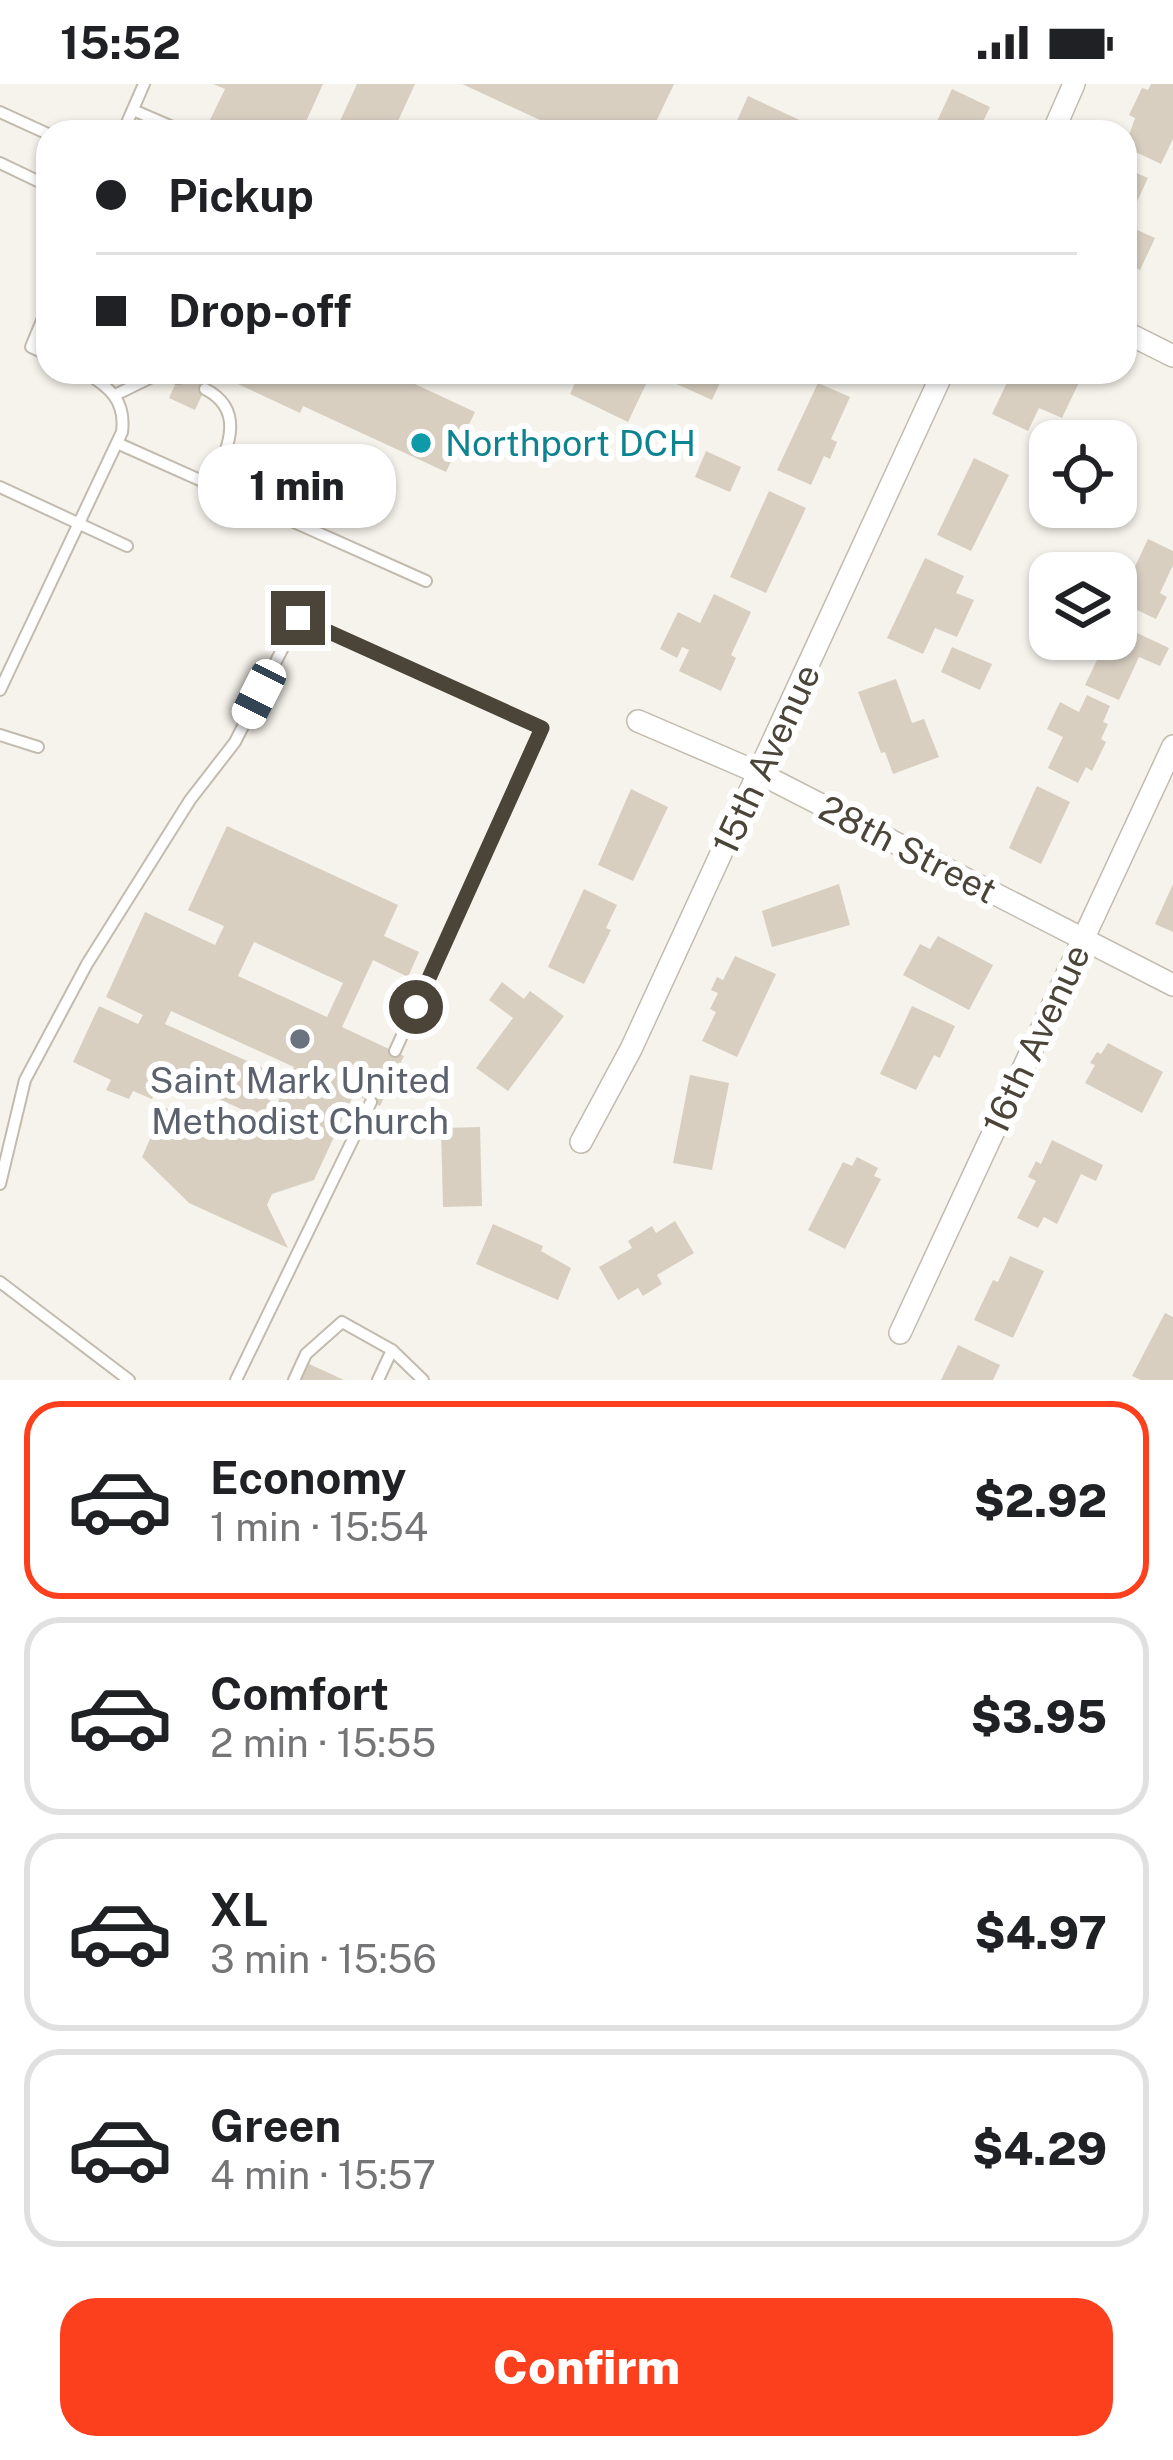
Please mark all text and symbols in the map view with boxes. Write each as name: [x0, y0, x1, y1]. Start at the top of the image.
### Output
text: 15:52: [60, 16, 181, 69]
text: Pickup: [168, 169, 314, 222]
text: Drop-off: [168, 284, 351, 337]
map controls: [1029, 420, 1137, 660]
button: locate: [1029, 420, 1137, 528]
place label: Northport DCH: [445, 422, 696, 464]
marker: Northport DCH: [408, 430, 434, 456]
callout: 1 min: [199, 444, 397, 528]
text: 1 min: [249, 463, 345, 509]
button: layers: [1029, 552, 1137, 660]
route end: [271, 591, 325, 645]
car: [227, 654, 291, 734]
street label: 15th Avenue: [704, 657, 828, 861]
street label: 28th Street: [812, 786, 1004, 912]
street label: 16th Avenue: [974, 938, 1098, 1140]
route start: [389, 980, 443, 1034]
marker: Saint Mark United Methodist Church: [287, 1026, 313, 1052]
place label: Saint Mark United Methodist Church: [150, 1059, 450, 1142]
icon: car: [66, 1446, 174, 1554]
text: Economy: [210, 1451, 406, 1504]
text: $2.92: [974, 1474, 1107, 1527]
text: 1 min · 15:54: [210, 1504, 428, 1550]
icon: car: [66, 1662, 174, 1770]
text: Comfort: [210, 1667, 389, 1720]
text: $3.95: [971, 1690, 1107, 1743]
text: 2 min · 15:55: [210, 1720, 436, 1766]
icon: car: [66, 1878, 174, 1986]
text: XL: [210, 1883, 268, 1936]
text: $4.97: [974, 1906, 1107, 1959]
text: 3 min · 15:56: [210, 1936, 437, 1982]
icon: car: [66, 2094, 174, 2202]
text: Green: [210, 2099, 341, 2152]
text: $4.29: [972, 2122, 1107, 2175]
text: 4 min · 15:57: [210, 2152, 436, 2198]
button: Confirm: [60, 2298, 1113, 2436]

